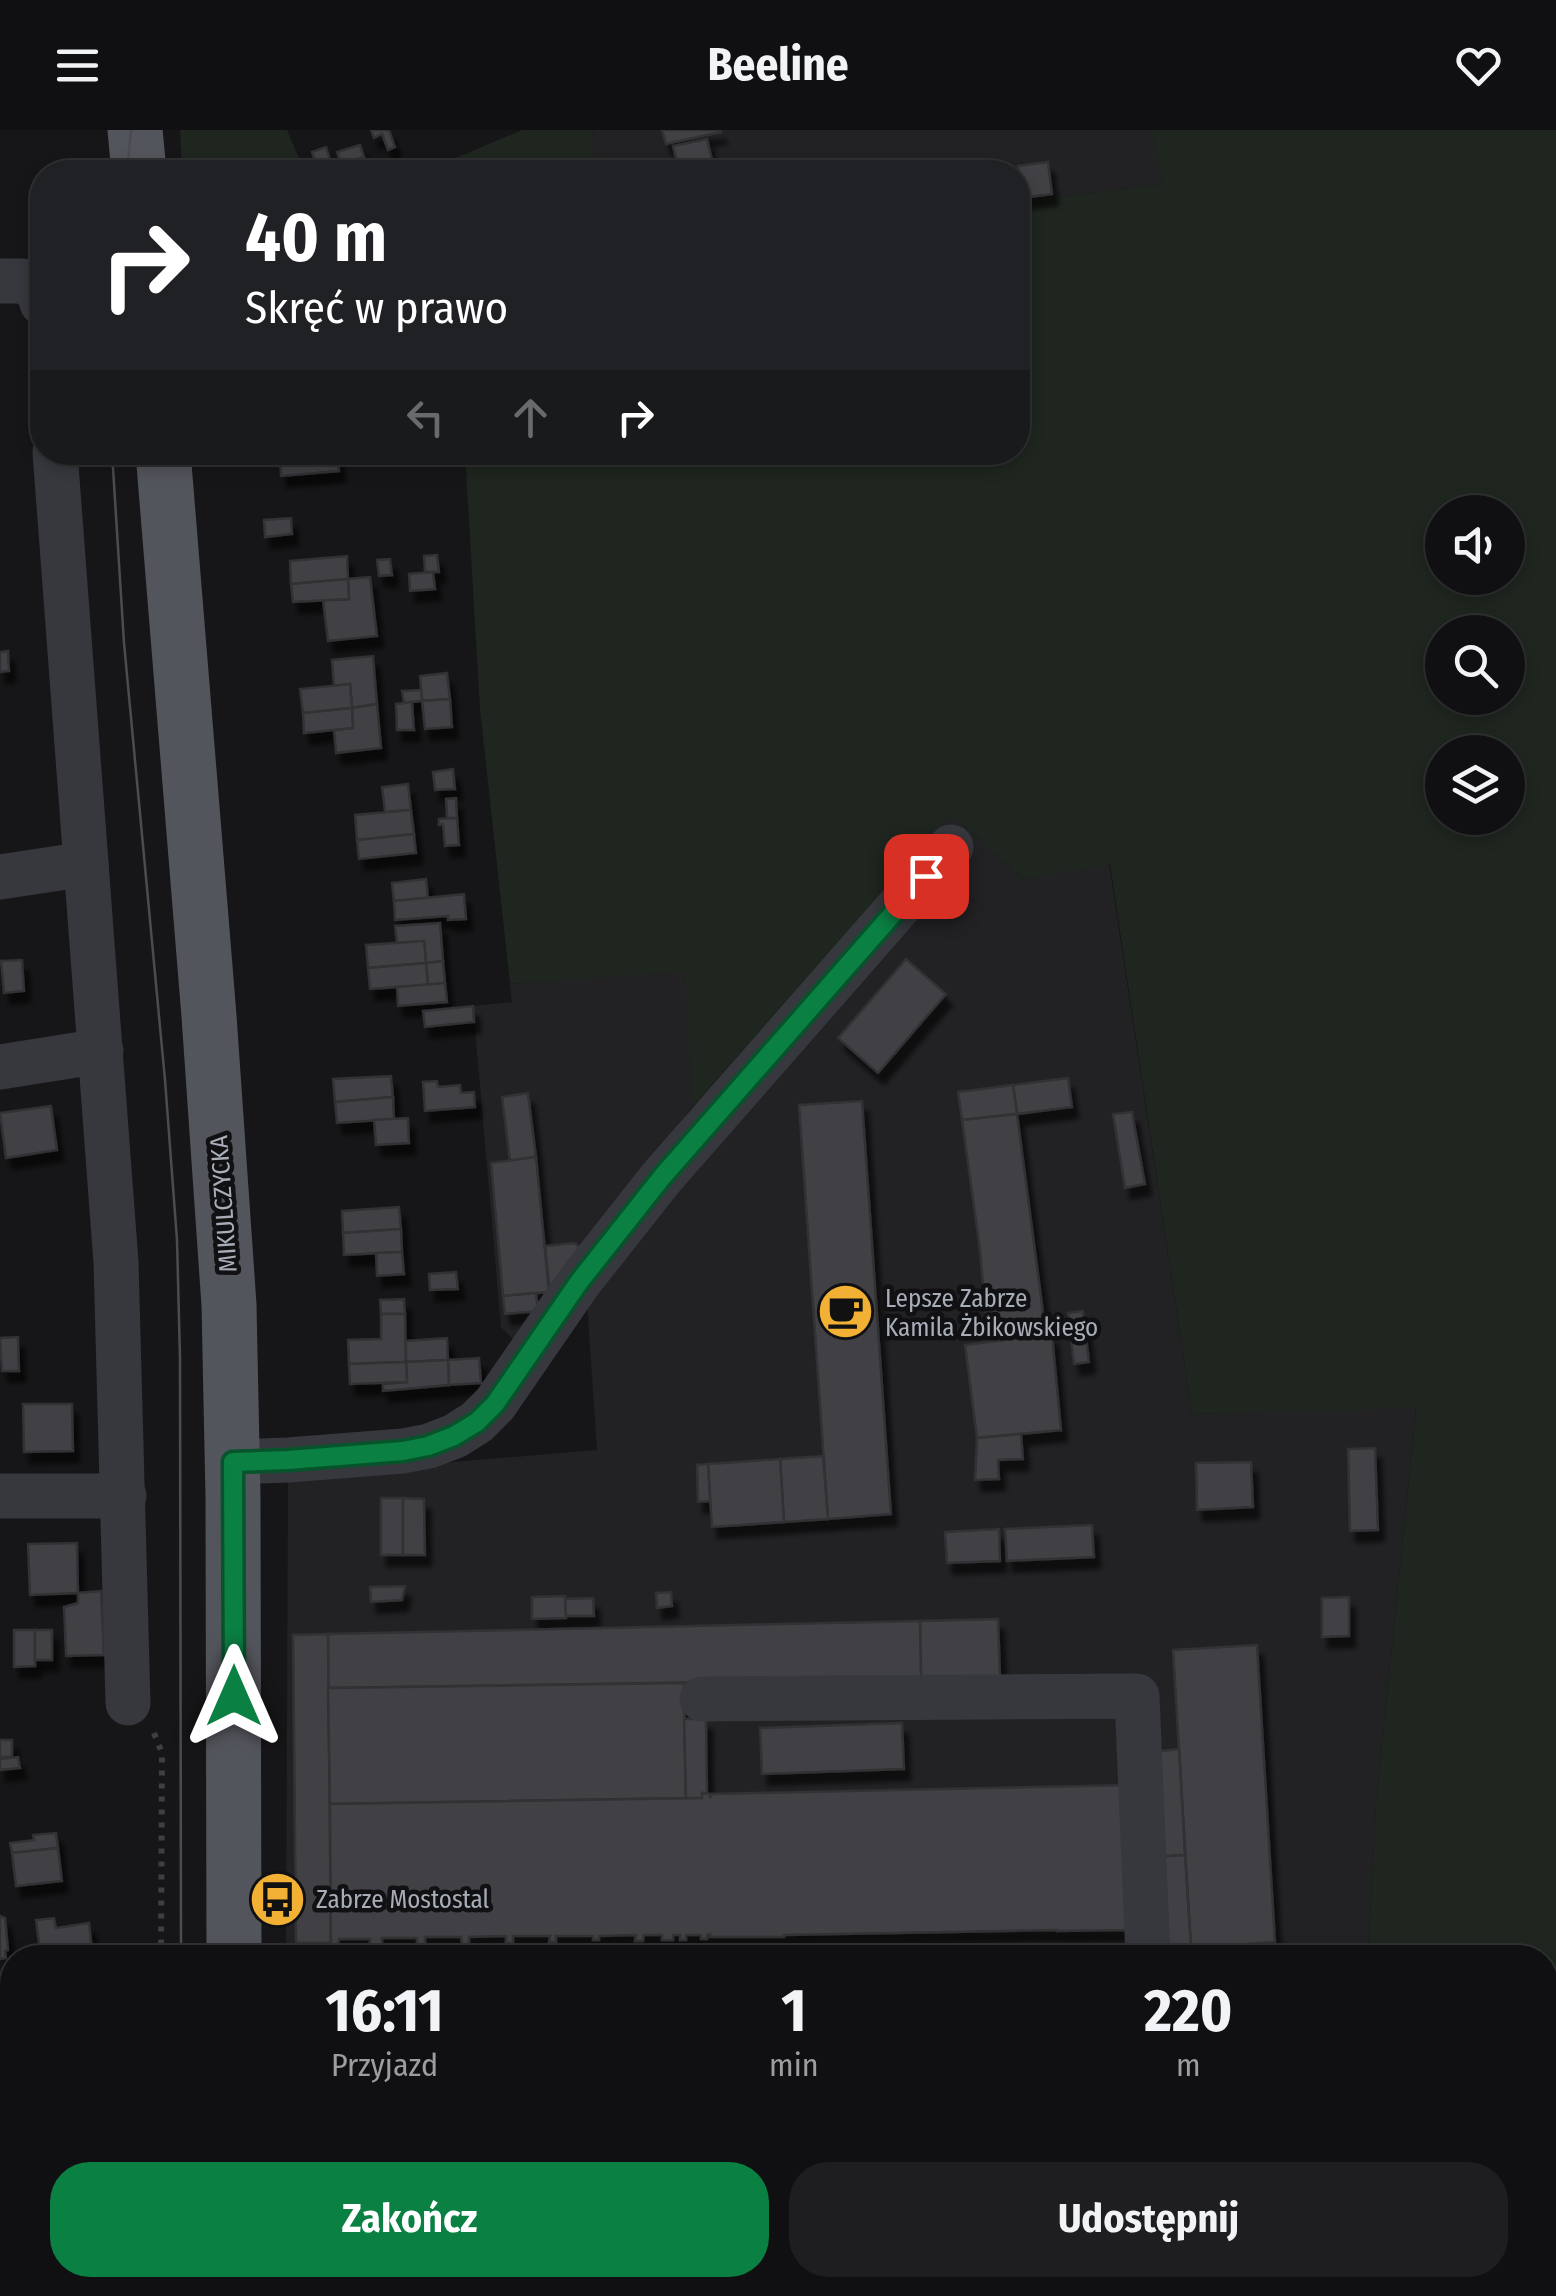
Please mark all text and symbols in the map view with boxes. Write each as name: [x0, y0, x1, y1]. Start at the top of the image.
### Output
icon: menu: [50, 38, 105, 93]
text: Beeline: [707, 38, 849, 92]
icon: heart: [1451, 38, 1506, 93]
text: 40 m: [245, 196, 387, 280]
icon: right: [80, 200, 210, 330]
text: Skręć w prawo: [245, 281, 508, 335]
icon: left: [398, 390, 453, 445]
icon: ahead: [503, 390, 558, 445]
icon: right: [608, 390, 663, 445]
map controls: [1425, 495, 1525, 835]
button: sound: [1425, 495, 1525, 595]
button: search: [1425, 615, 1525, 715]
button: layers: [1425, 735, 1525, 835]
pin: [884, 834, 969, 919]
icon: arrive: [899, 849, 954, 904]
street label: MIKULCZYCKA: [204, 1134, 244, 1273]
cafe icon: Lepsze Zabrze Kamila Żbikowskiego: [816, 1282, 876, 1342]
place label: Lepsze Zabrze Kamila Żbikowskiego: [885, 1284, 1098, 1343]
position arrow: [182, 1644, 286, 1748]
bus stop icon: Zabrze Mostostal: [247, 1869, 307, 1929]
place label: Zabrze Mostostal: [316, 1885, 490, 1915]
text: 16:11: [325, 1975, 444, 2047]
text: 1: [781, 1975, 807, 2047]
text: 220: [1144, 1975, 1232, 2047]
text: Przyjazd: [331, 2046, 438, 2084]
text: min: [769, 2046, 819, 2084]
text: m: [1176, 2046, 1201, 2084]
button: Zakończ: [50, 2162, 769, 2277]
button: Udostępnij: [789, 2162, 1508, 2277]

